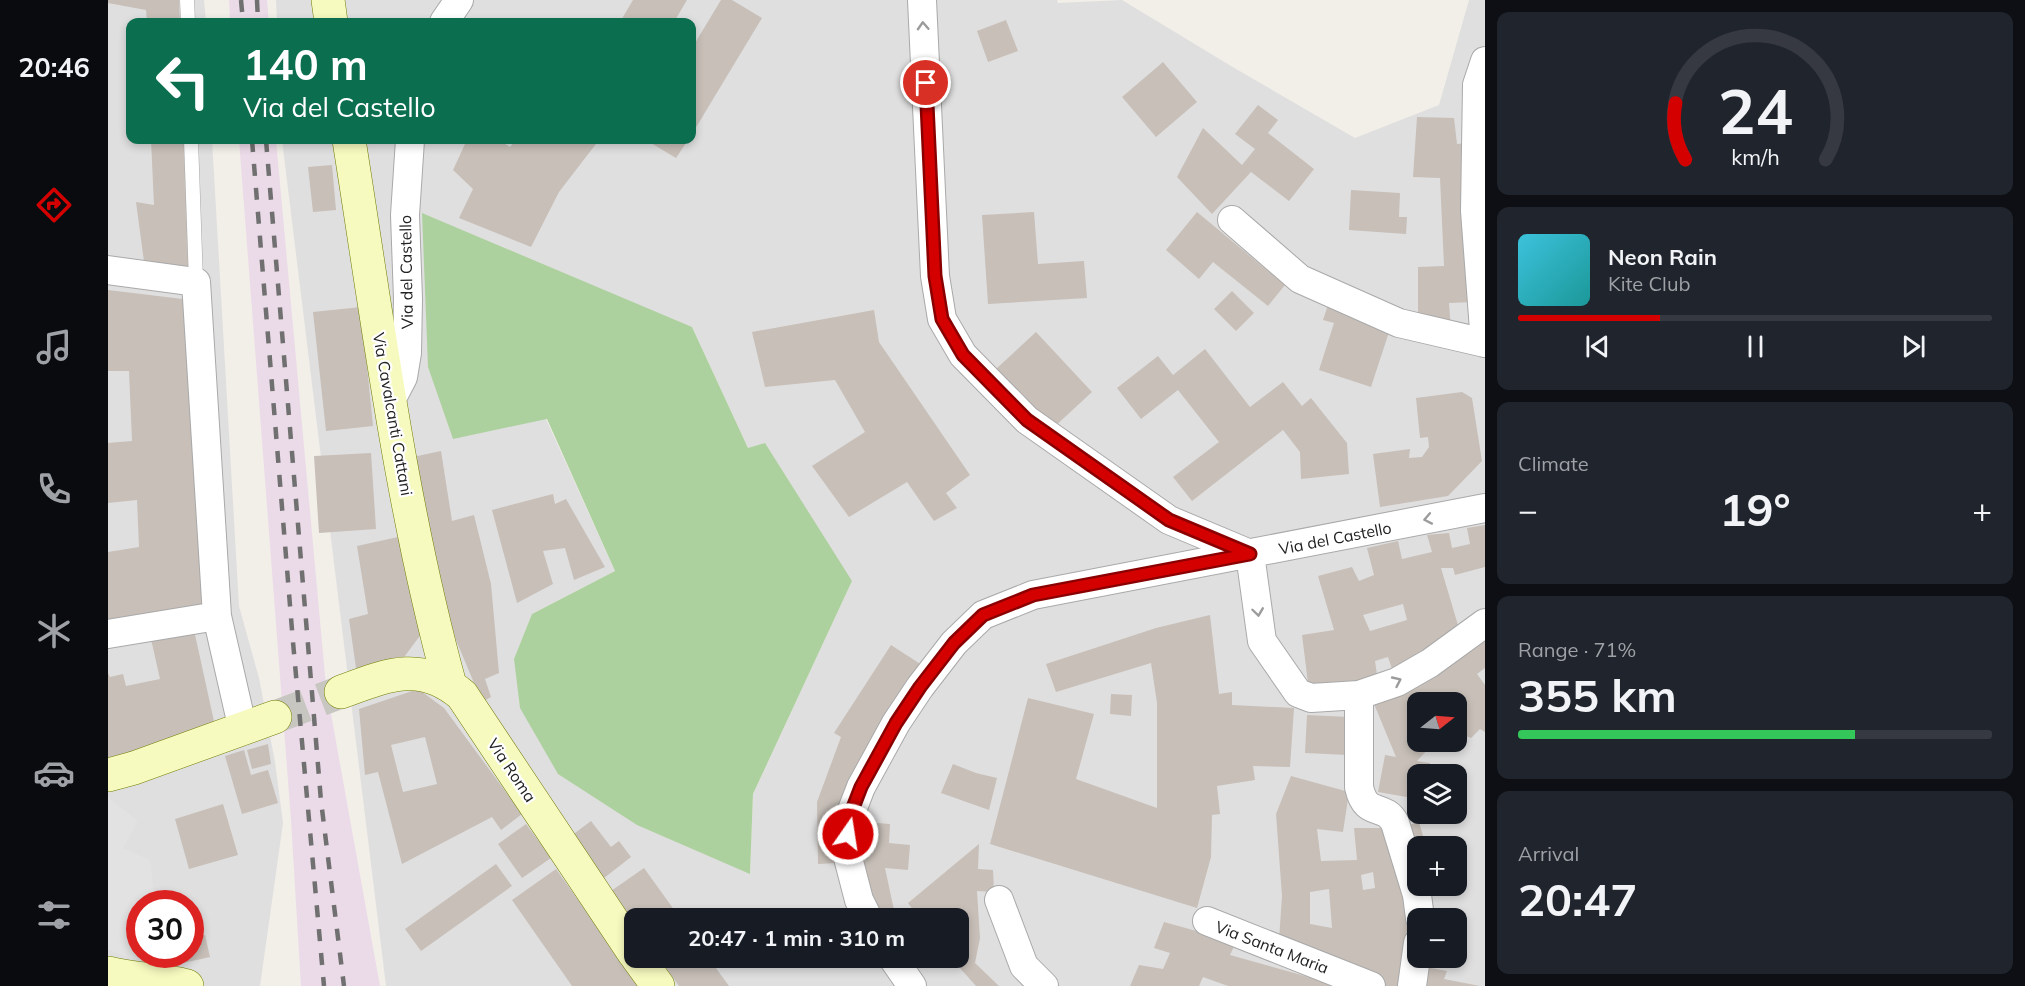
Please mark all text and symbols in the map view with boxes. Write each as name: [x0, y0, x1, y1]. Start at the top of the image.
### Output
one-way arrow: [917, 21, 930, 30]
text: 140 m: [243, 38, 368, 91]
icon: left: [144, 42, 222, 120]
text: 20:46: [18, 50, 90, 84]
pin: [900, 57, 951, 108]
icon: arrive: [909, 66, 942, 99]
text: 24: [1718, 72, 1792, 151]
text: Via del Castello: [243, 90, 436, 124]
text: km/h: [1731, 144, 1779, 171]
icon: directions: [33, 184, 75, 226]
street label: Via del Castello: [395, 215, 417, 329]
text: Neon Rain: [1608, 243, 1717, 271]
text: Kite Club: [1608, 271, 1690, 296]
icon: music: [33, 326, 75, 368]
icon: previous: [1581, 330, 1614, 363]
icon: pause: [1739, 330, 1772, 363]
icon: next: [1897, 330, 1930, 363]
street label: Via Cavalcanti Cattani: [369, 331, 417, 497]
text: Climate: [1518, 451, 1589, 476]
icon: phone: [33, 468, 75, 510]
text: 19°: [1719, 481, 1791, 537]
text: −: [1518, 489, 1538, 530]
text: +: [1972, 489, 1992, 530]
one-way arrow: [1423, 512, 1433, 525]
street label: Via del Castello: [1277, 517, 1393, 559]
one-way arrow: [1251, 608, 1264, 617]
icon: climate: [33, 610, 75, 652]
text: Range · 71%: [1518, 637, 1636, 662]
text: 355 km: [1518, 667, 1677, 723]
one-way arrow: [1390, 676, 1401, 688]
north arrow: [1407, 692, 1467, 752]
map controls: [1407, 692, 1467, 968]
street label: Via Roma: [483, 734, 541, 806]
icon: car: [33, 752, 75, 794]
button: layers: [1407, 764, 1467, 824]
position arrow: [816, 802, 880, 866]
button: +: [1407, 836, 1467, 896]
text: Arrival: [1518, 841, 1579, 866]
text: 20:47: [1518, 871, 1637, 927]
speed limit sign: 30: [126, 890, 204, 968]
icon: filters: [33, 894, 75, 936]
button: −: [1407, 908, 1467, 968]
street label: Via Santa Maria: [1213, 916, 1331, 978]
text: 20:47 · 1 min · 310 m: [688, 924, 905, 952]

